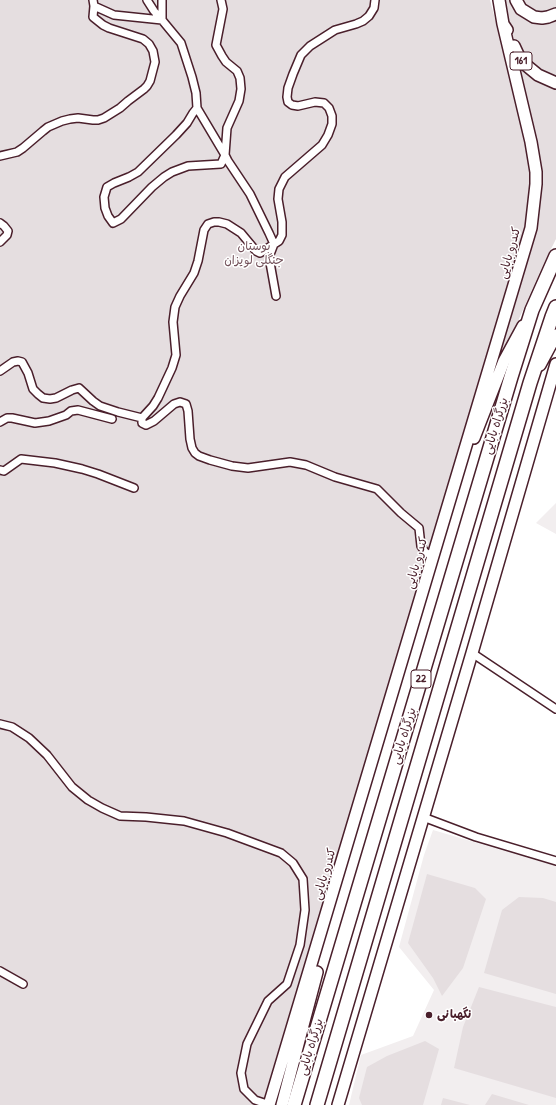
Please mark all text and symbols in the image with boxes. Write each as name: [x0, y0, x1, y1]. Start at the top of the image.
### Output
road number: 161: [510, 52, 532, 70]
street label: کندرو بابایی: [496, 225, 524, 281]
park label: بوستان جنگلی لویزان: [224, 240, 284, 268]
street label: بزرگراه بابایی: [481, 396, 511, 456]
street label: کندرو بابایی: [403, 535, 431, 591]
road number: 22: [411, 670, 431, 688]
street label: بزرگراه بابایی: [389, 706, 419, 766]
street label: کندرو بابایی: [310, 846, 340, 902]
place label: نگهبانی: [437, 1008, 471, 1022]
marker: نگهبانی: [424, 1010, 434, 1020]
street label: بزرگراه بابایی: [296, 1017, 326, 1077]

